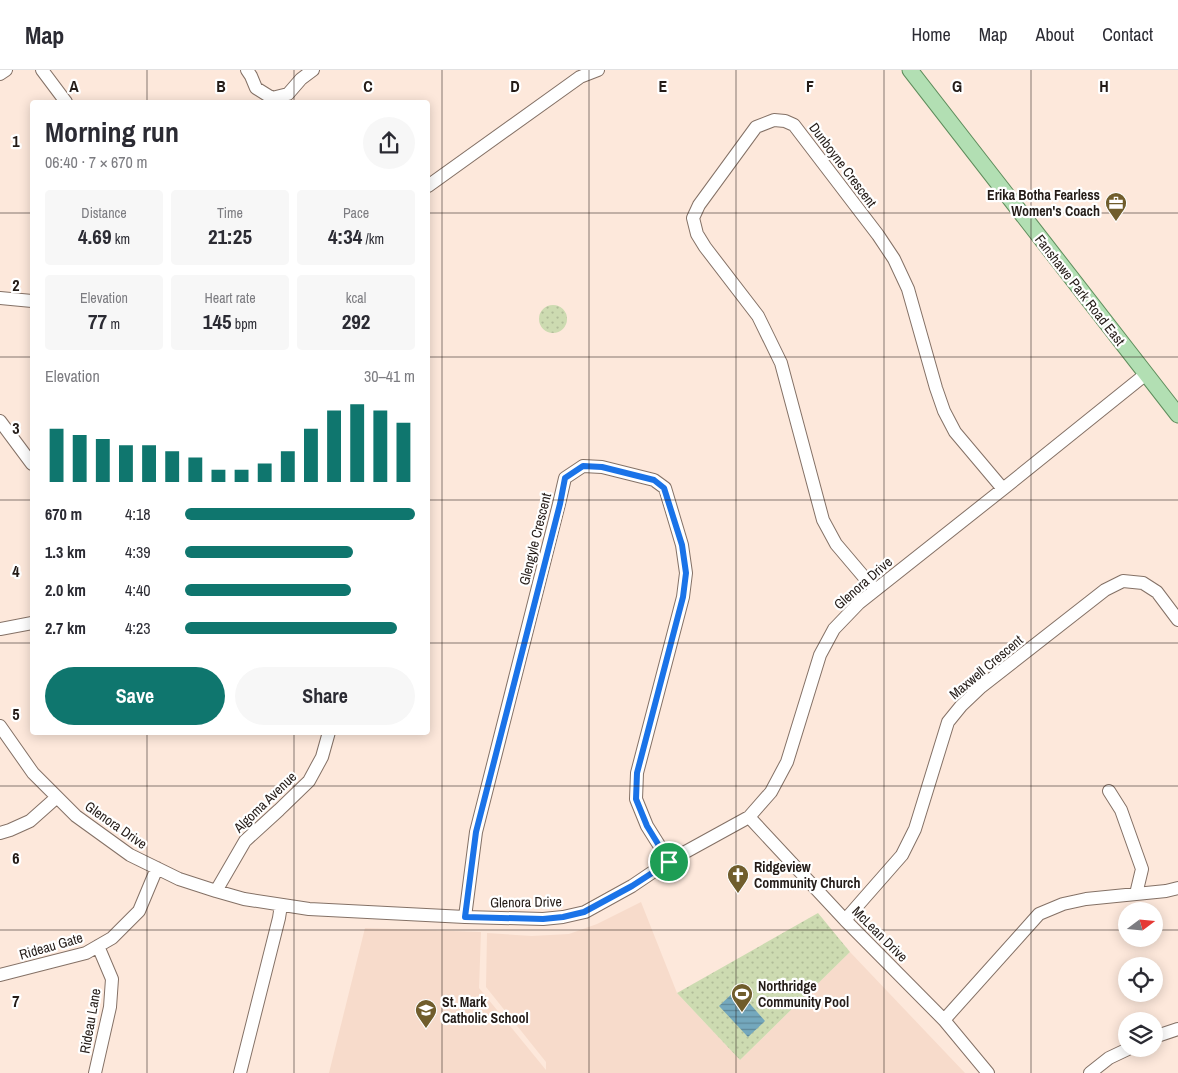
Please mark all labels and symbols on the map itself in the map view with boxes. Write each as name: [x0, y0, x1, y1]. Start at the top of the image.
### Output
text: A: [69, 75, 79, 97]
text: B: [216, 75, 226, 97]
text: C: [363, 75, 373, 97]
text: D: [510, 75, 520, 97]
text: E: [659, 75, 668, 97]
text: F: [806, 75, 814, 97]
text: G: [952, 75, 962, 97]
text: H: [1099, 75, 1109, 97]
street label: Dunboyne Crescent: [805, 119, 881, 211]
text: 1: [12, 130, 20, 152]
place label: Erika Botha Fearless Women's Coach: [987, 186, 1100, 220]
office icon: Erika Botha Fearless Women's Coach: [1104, 191, 1128, 222]
street label: Fanshawe Park Road East: [1031, 231, 1129, 349]
text: 2: [12, 274, 20, 296]
text: 3: [12, 417, 20, 439]
street label: Glengyle Crescent: [515, 491, 555, 587]
street label: Glenora Drive: [830, 553, 896, 613]
text: 4: [12, 560, 20, 582]
street label: Maxwell Crescent: [946, 631, 1026, 703]
text: 5: [12, 703, 20, 725]
street label: Algoma Avenue: [229, 768, 300, 837]
street label: Glenora Drive: [82, 797, 150, 853]
pin: [648, 841, 690, 883]
text: 6: [12, 847, 20, 869]
place label: Ridgeview Community Church: [754, 858, 861, 892]
church icon: Ridgeview Community Church: [726, 863, 750, 894]
street label: Glenora Drive: [490, 892, 562, 912]
street label: McLean Drive: [848, 902, 912, 966]
north arrow: [1118, 902, 1162, 948]
street label: Rideau Gate: [17, 928, 85, 964]
place label: Northridge Community Pool: [758, 977, 849, 1011]
sports icon: Northridge Community Pool: [730, 982, 754, 1013]
street label: Rideau Lane: [75, 987, 105, 1055]
text: 7: [12, 990, 20, 1012]
place label: St. Mark Catholic School: [442, 993, 529, 1027]
school or university icon: St. Mark Catholic School: [414, 998, 438, 1029]

